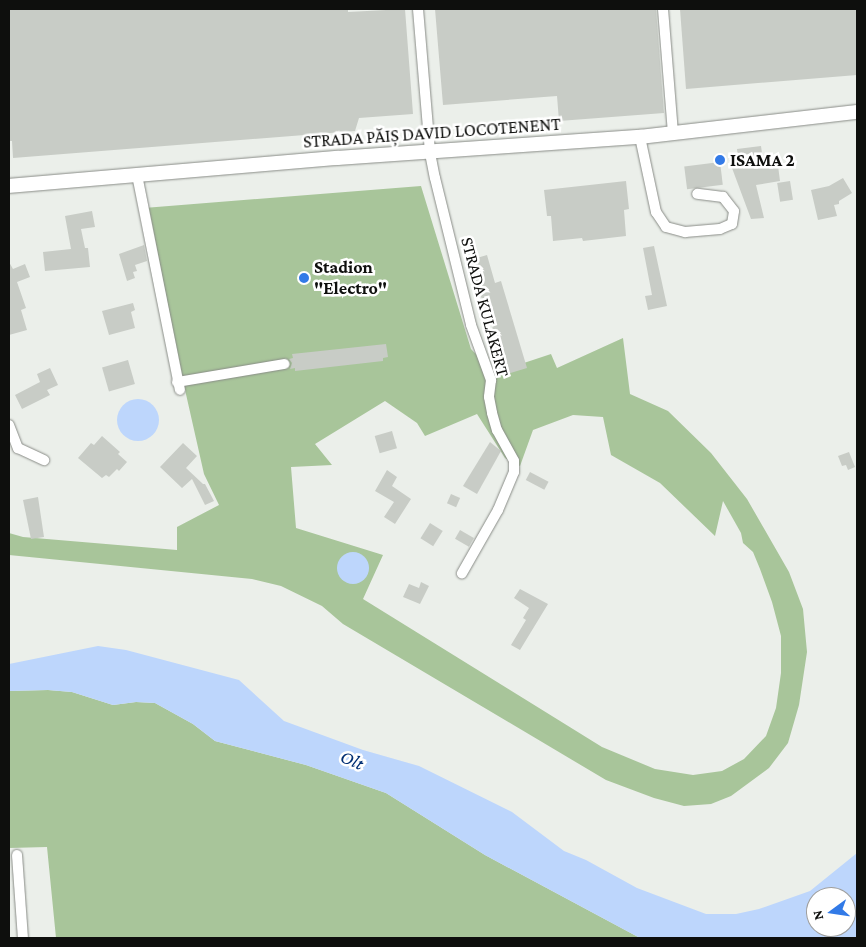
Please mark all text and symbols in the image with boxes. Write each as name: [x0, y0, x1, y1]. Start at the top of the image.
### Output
street label: STRADA PĂIȘ DAVID LOCOTENENT: [302, 113, 562, 153]
place label: ISAMA 2: [730, 149, 795, 171]
marker: ISAMA 2: [714, 154, 726, 166]
street label: STRADA KULAKERT: [456, 235, 514, 379]
place label: Stadion "Electro": [314, 257, 387, 300]
marker: Stadion "Electro": [298, 272, 310, 284]
water label: Olt: [337, 745, 367, 775]
north arrow: [806, 887, 856, 937]
text: N: [809, 909, 826, 922]

